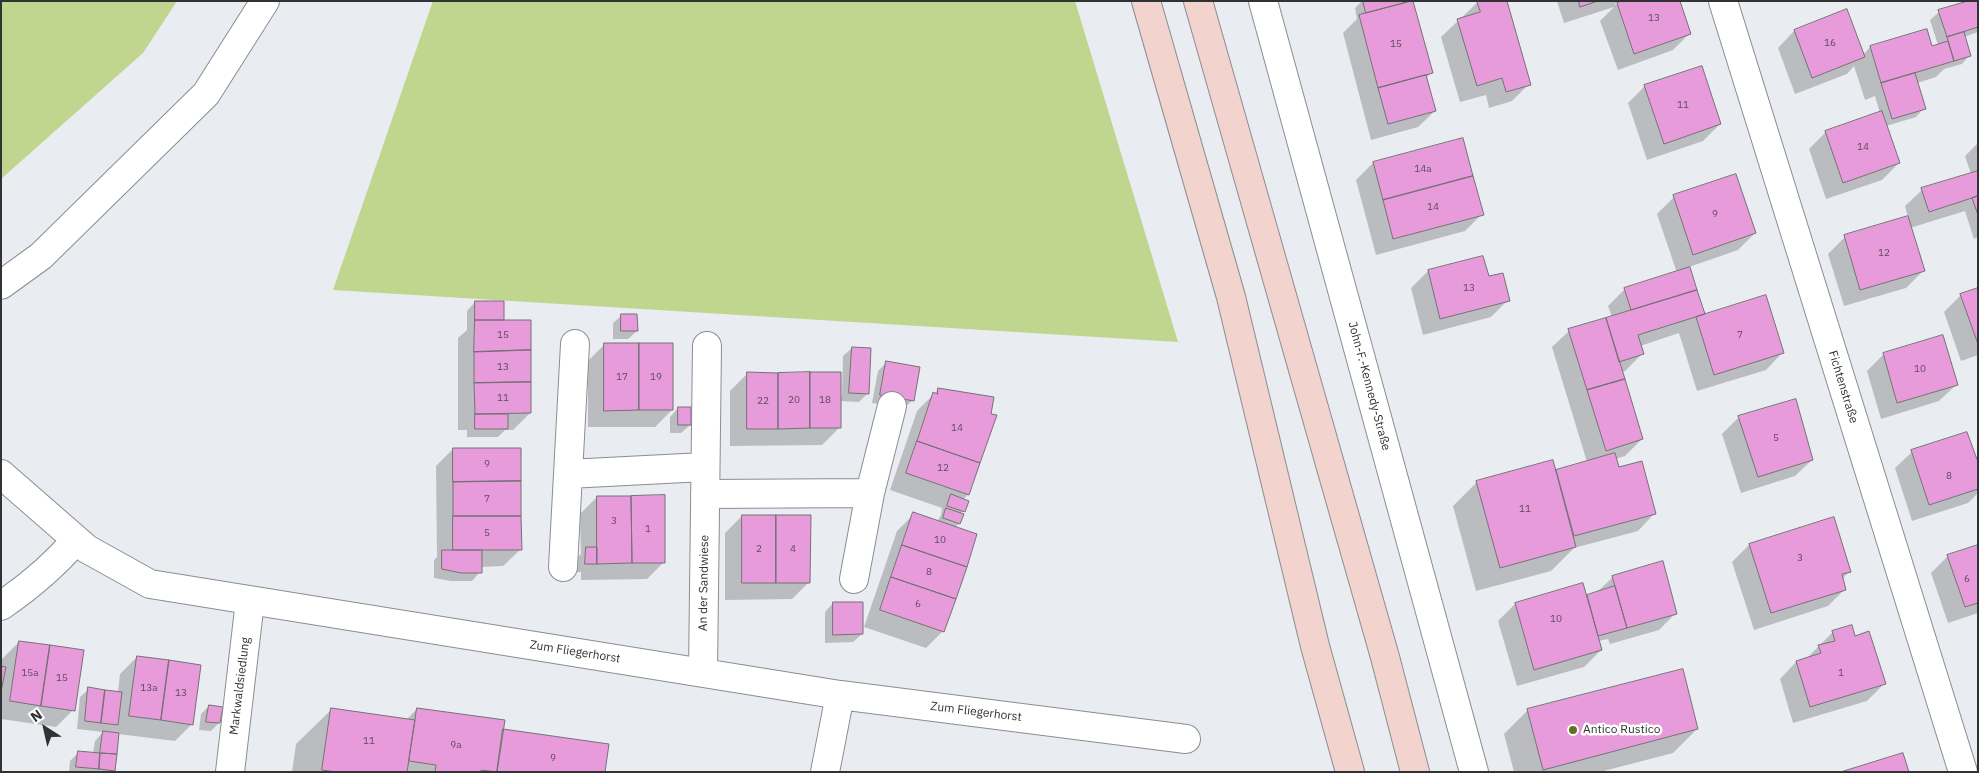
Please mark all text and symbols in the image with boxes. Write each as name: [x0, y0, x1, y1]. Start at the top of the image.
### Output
house number: 13: [1648, 12, 1660, 24]
house number: 16: [1824, 37, 1836, 49]
house number: 15: [1390, 38, 1402, 50]
house number: 11: [1677, 99, 1689, 111]
house number: 14: [1857, 141, 1869, 153]
house number: 14a: [1414, 163, 1432, 175]
house number: 14: [1427, 201, 1439, 213]
house number: 9: [1712, 208, 1718, 220]
house number: 12: [1878, 247, 1890, 259]
house number: 13: [1463, 282, 1475, 294]
street label: John-F.-Kennedy-Straße: [1345, 320, 1393, 452]
house number: 15: [497, 329, 509, 341]
house number: 7: [1737, 329, 1743, 341]
street label: Fichtenstraße: [1825, 349, 1861, 425]
house number: 13: [497, 361, 509, 373]
house number: 10: [1914, 363, 1926, 375]
house number: 17: [616, 371, 628, 383]
house number: 19: [650, 371, 662, 383]
house number: 11: [497, 392, 509, 404]
house number: 20: [788, 394, 800, 406]
house number: 18: [819, 394, 831, 406]
house number: 22: [757, 395, 769, 407]
house number: 14: [951, 422, 963, 434]
house number: 5: [1773, 432, 1779, 444]
house number: 9: [484, 458, 490, 470]
house number: 12: [937, 462, 949, 474]
house number: 8: [1946, 470, 1952, 482]
house number: 7: [484, 493, 490, 505]
house number: 11: [1519, 503, 1531, 515]
house number: 3: [611, 515, 617, 527]
house number: 1: [645, 523, 651, 535]
house number: 5: [484, 527, 490, 539]
house number: 10: [934, 534, 946, 546]
street label: An der Sandwiese: [696, 535, 712, 631]
house number: 2: [756, 543, 762, 555]
house number: 4: [790, 543, 796, 555]
house number: 3: [1797, 552, 1803, 564]
house number: 8: [926, 566, 932, 578]
house number: 6: [1964, 573, 1970, 585]
house number: 6: [915, 598, 921, 610]
house number: 10: [1550, 613, 1562, 625]
street label: Markwaldsiedlung: [227, 636, 253, 736]
street label: Zum Fliegerhorst: [529, 638, 621, 666]
house number: 15a: [21, 667, 39, 679]
house number: 1: [1838, 667, 1844, 679]
house number: 15: [56, 672, 68, 684]
house number: 13a: [140, 682, 158, 694]
house number: 13: [175, 687, 187, 699]
street label: Zum Fliegerhorst: [930, 699, 1022, 725]
north arrow: [20, 703, 70, 753]
text: N: [27, 705, 46, 726]
place label: Antico Rustico: [1583, 723, 1660, 737]
marker: Antico Rustico: [1567, 724, 1579, 736]
house number: 11: [363, 735, 375, 747]
house number: 9a: [450, 739, 462, 751]
house number: 9: [550, 752, 556, 764]

